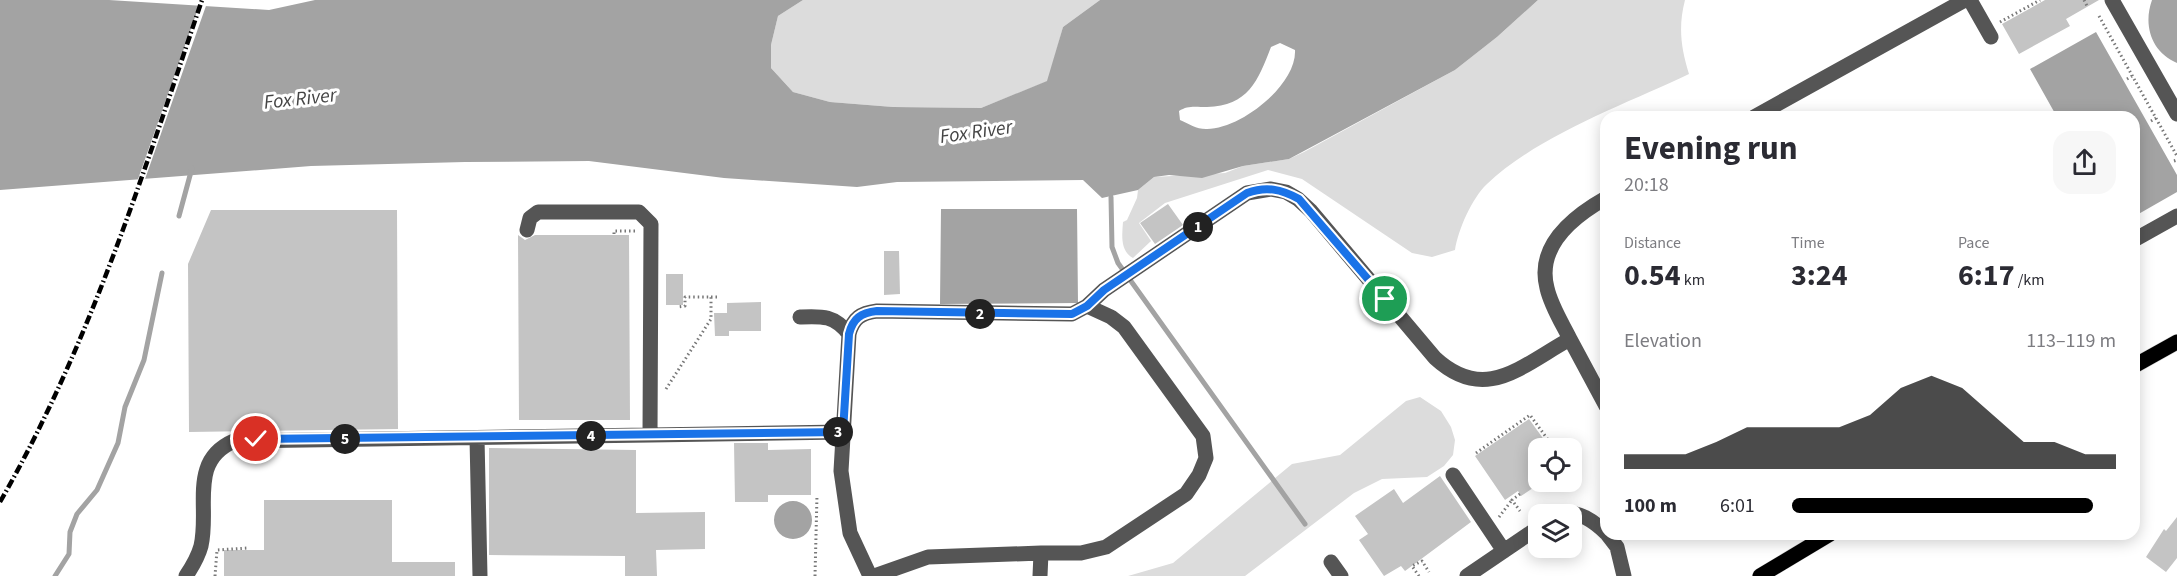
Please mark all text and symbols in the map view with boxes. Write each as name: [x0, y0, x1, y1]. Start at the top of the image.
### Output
water label: Fox River: [262, 81, 339, 117]
water label: Fox River: [938, 113, 1015, 151]
text: Evening run: [1624, 125, 1798, 172]
button: share: [2053, 131, 2116, 194]
text: 20:18: [1624, 171, 1669, 199]
pin: 1: [1183, 212, 1213, 242]
text: 1: [1194, 216, 1202, 238]
text: Distance: [1624, 232, 1681, 254]
text: Time: [1791, 232, 1825, 254]
text: Pace: [1958, 232, 1989, 254]
text: 0.54: [1624, 254, 1681, 297]
text: 3:24: [1791, 254, 1848, 297]
text: 6:17: [1958, 254, 2015, 297]
text: km: [1681, 269, 1705, 291]
text: /km: [2015, 269, 2045, 291]
pin: [1359, 273, 1410, 324]
icon: arrive: [1368, 282, 1401, 315]
pin: 2: [965, 299, 995, 329]
text: 2: [976, 303, 984, 325]
text: Elevation: [1624, 327, 1702, 355]
text: 113–119 m: [2026, 327, 2116, 355]
pin: [230, 413, 281, 464]
pin: 3: [823, 417, 853, 447]
pin: 4: [576, 421, 606, 451]
text: 3: [834, 421, 842, 443]
icon: check: [239, 422, 272, 455]
pin: 5: [330, 424, 360, 454]
text: 4: [587, 425, 595, 447]
text: 5: [341, 428, 349, 450]
map controls: [1528, 438, 1582, 558]
button: locate: [1528, 438, 1582, 492]
text: 100 m: [1624, 492, 1677, 520]
text: 6:01: [1720, 492, 1755, 520]
button: layers: [1528, 504, 1582, 558]

